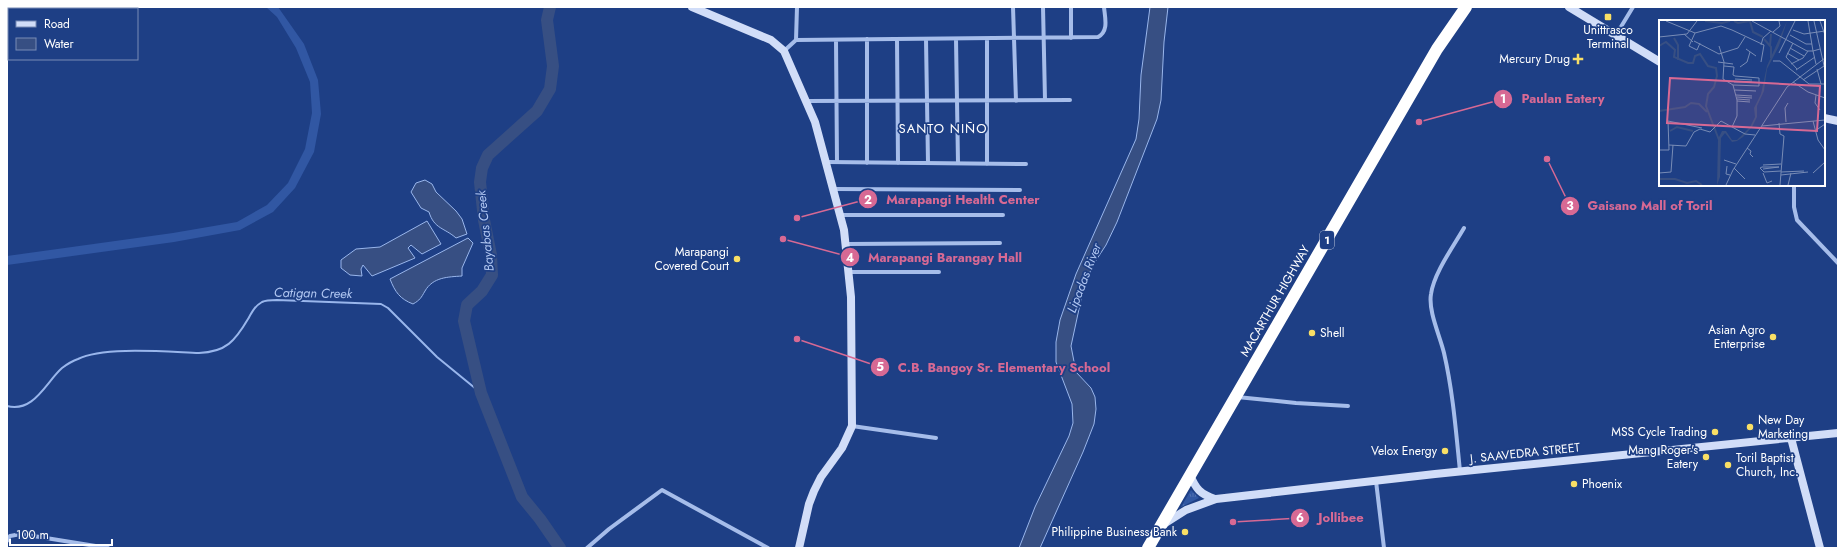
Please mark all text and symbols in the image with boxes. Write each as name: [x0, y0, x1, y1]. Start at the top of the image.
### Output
legend: [8, 8, 138, 60]
marker: Unittrasco Terminal: [1603, 12, 1613, 22]
text: Road: [44, 15, 70, 33]
inset map: [1659, 20, 1825, 186]
place label: Unittrasco Terminal: [1583, 21, 1633, 53]
text: Water: [44, 35, 75, 53]
place label: Mercury Drug: [1499, 50, 1570, 68]
marker: Mercury Drug: [1573, 54, 1583, 64]
callout: Paulan Eatery: [1493, 86, 1612, 111]
text: Paulan Eatery: [1521, 89, 1605, 108]
text: 1: [1500, 90, 1506, 108]
district label: SANTO NIÑO: [899, 119, 987, 138]
callout: Marapangi Health Center: [858, 187, 1048, 212]
water label: Bayabas Creek: [471, 189, 499, 273]
text: Marapangi Health Center: [886, 190, 1040, 209]
text: 2: [864, 191, 872, 209]
callout: Gaisano Mall of Toril: [1560, 193, 1720, 218]
text: Gaisano Mall of Toril: [1588, 196, 1712, 215]
text: 3: [1566, 197, 1574, 215]
road number: 1: [1320, 231, 1334, 249]
water label: Lipadas River: [1062, 240, 1106, 316]
street label: MACARTHUR HIGHWAY: [1236, 242, 1314, 360]
place label: Marapangi Covered Court: [655, 243, 729, 275]
callout: Marapangi Barangay Hall: [840, 245, 1031, 270]
text: Marapangi Barangay Hall: [868, 248, 1022, 267]
text: 4: [846, 249, 854, 267]
marker: Marapangi Covered Court: [732, 254, 742, 264]
water label: Catigan Creek: [274, 283, 353, 303]
place label: Asian Agro Enterprise: [1708, 321, 1765, 353]
place label: Shell: [1320, 324, 1345, 342]
marker: Shell: [1307, 328, 1317, 338]
marker: Asian Agro Enterprise: [1768, 332, 1778, 342]
callout: C.B. Bangoy Sr. Elementary School: [870, 355, 1118, 380]
text: 5: [876, 358, 884, 376]
text: C.B. Bangoy Sr. Elementary School: [898, 358, 1110, 377]
place label: New Day Marketing: [1758, 411, 1808, 443]
marker: New Day Marketing: [1745, 422, 1755, 432]
place label: MSS Cycle Trading: [1611, 423, 1707, 441]
marker: MSS Cycle Trading: [1710, 427, 1720, 437]
street label: J. SAAVEDRA STREET: [1467, 438, 1581, 468]
place label: Mang Roger's Eatery: [1628, 441, 1699, 473]
place label: Velox Energy: [1371, 442, 1438, 460]
marker: Velox Energy: [1440, 446, 1450, 456]
place label: Toril Baptist Church, Inc.: [1736, 449, 1799, 481]
marker: Mang Roger's Eatery: [1701, 452, 1711, 462]
marker: Toril Baptist Church, Inc.: [1723, 460, 1733, 470]
place label: Phoenix: [1582, 475, 1623, 493]
marker: Phoenix: [1569, 479, 1579, 489]
callout: Jollibee: [1290, 505, 1372, 530]
text: Jollibee: [1315, 508, 1364, 527]
text: 6: [1296, 509, 1304, 527]
scale bar: [10, 521, 112, 547]
place label: Philippine Business Bank: [1051, 523, 1178, 541]
text: 100 m: [16, 526, 49, 544]
marker: Philippine Business Bank: [1180, 527, 1190, 537]

